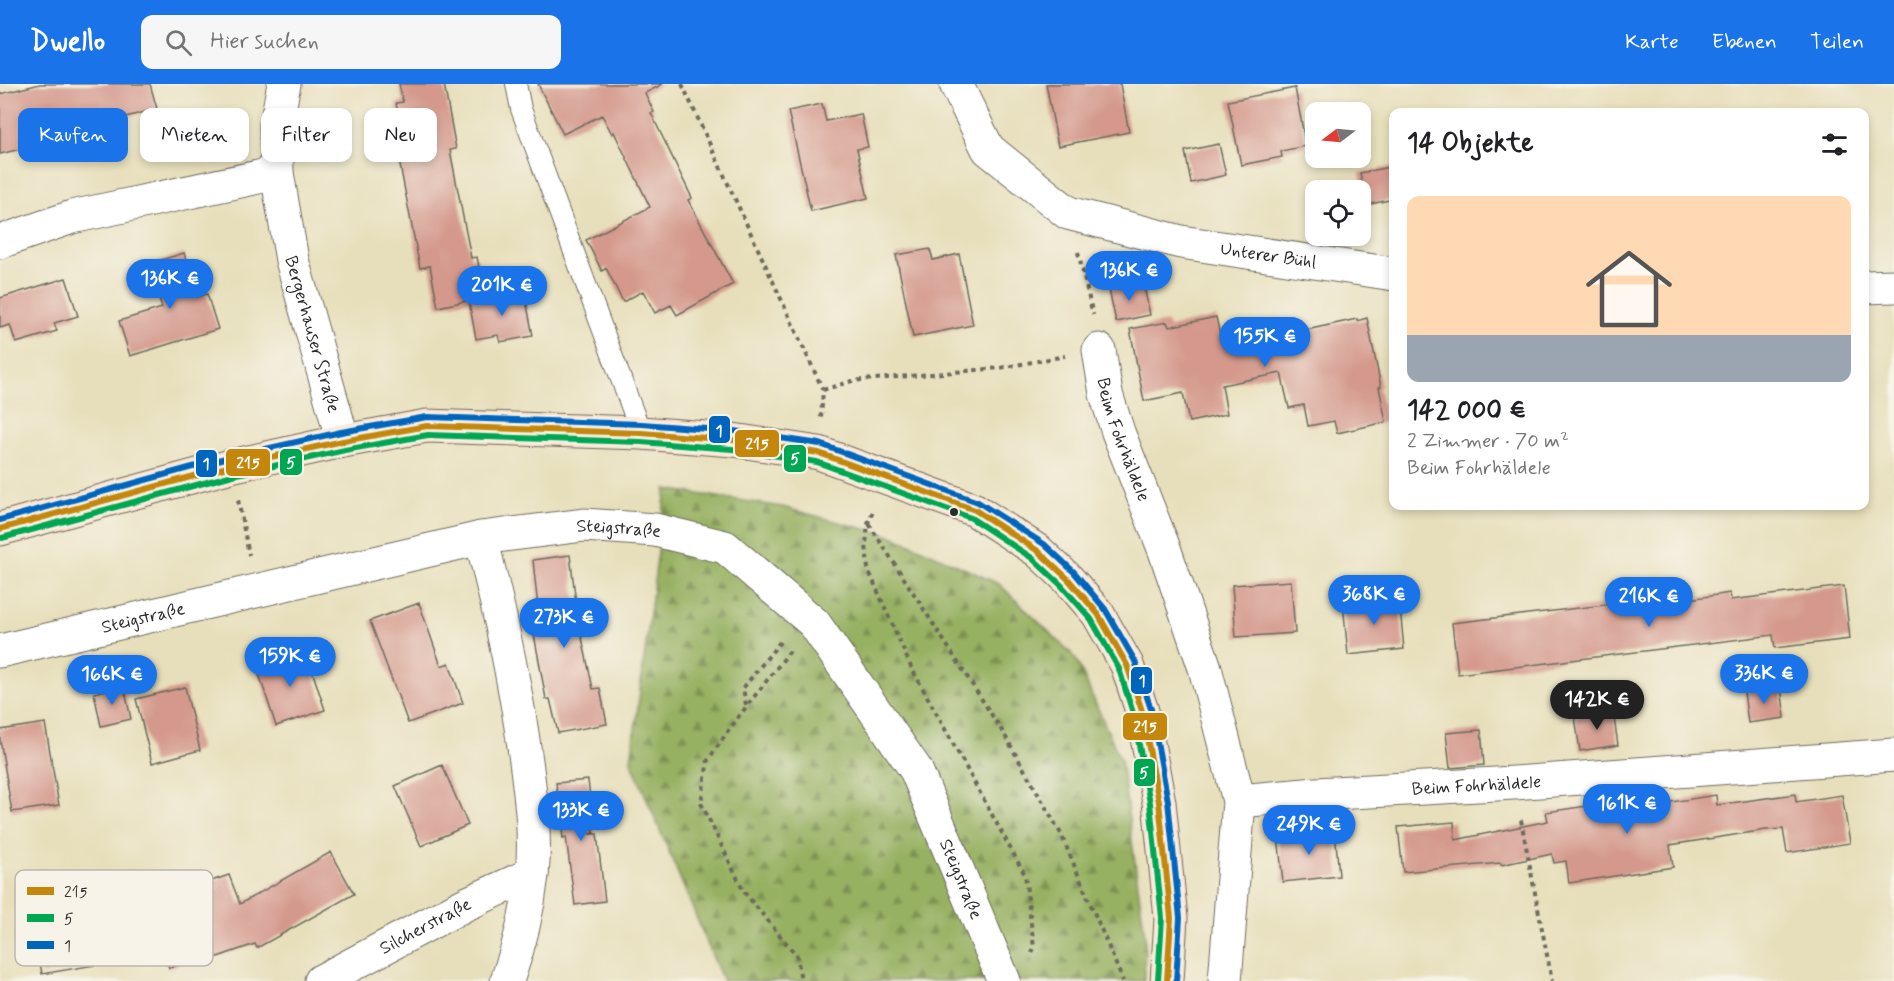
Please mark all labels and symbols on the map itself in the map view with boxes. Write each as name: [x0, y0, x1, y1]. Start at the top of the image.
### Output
north arrow: [1305, 102, 1371, 168]
street label: Unterer Bühl: [1219, 237, 1318, 275]
pin: 136K €: [1080, 251, 1178, 302]
street label: Bergerhauser Straße: [278, 253, 345, 416]
pin: 136K €: [121, 259, 219, 310]
pin: 201K €: [453, 266, 551, 317]
pin: 155K €: [1216, 317, 1314, 368]
street label: Beim Fohrhäldele: [1091, 376, 1155, 505]
line badge: 1: [708, 415, 731, 444]
text: 1: [715, 421, 723, 442]
line badge: 215: [734, 429, 780, 458]
text: 215: [745, 434, 769, 455]
line badge: 5: [783, 444, 807, 473]
line badge: 215: [225, 448, 271, 477]
line badge: 5: [279, 448, 303, 476]
line badge: 1: [195, 449, 218, 478]
text: 5: [790, 449, 800, 470]
text: 215: [236, 453, 260, 474]
text: 5: [286, 453, 296, 474]
text: 1: [202, 454, 210, 475]
unlabelled marker: [948, 506, 960, 518]
street label: Steigstraße: [575, 514, 664, 544]
pin: 368K €: [1325, 575, 1423, 626]
pin: 216K €: [1600, 577, 1698, 628]
street label: Steigstraße: [99, 597, 188, 640]
pin: 273K €: [515, 598, 613, 649]
pin: 159K €: [241, 637, 339, 688]
pin: 336K €: [1715, 654, 1813, 705]
pin: 166K €: [63, 655, 161, 706]
line badge: 1: [1130, 666, 1153, 695]
text: 1: [1138, 671, 1146, 692]
pin: 142K €: [1548, 680, 1646, 731]
line badge: 215: [1122, 712, 1168, 741]
text: 215: [1133, 717, 1157, 738]
line badge: 5: [1133, 758, 1156, 787]
text: 5: [1139, 763, 1149, 784]
street label: Beim Fohrhäldele: [1411, 770, 1542, 802]
pin: 161K €: [1578, 784, 1676, 835]
pin: 133K €: [532, 791, 630, 842]
pin: 249K €: [1260, 805, 1358, 856]
street label: Steigstraße: [933, 835, 988, 923]
legend: [15, 870, 213, 966]
text: 215: [64, 882, 88, 903]
street label: Silcherstraße: [376, 892, 475, 961]
text: 5: [64, 909, 74, 930]
text: 1: [64, 936, 71, 957]

